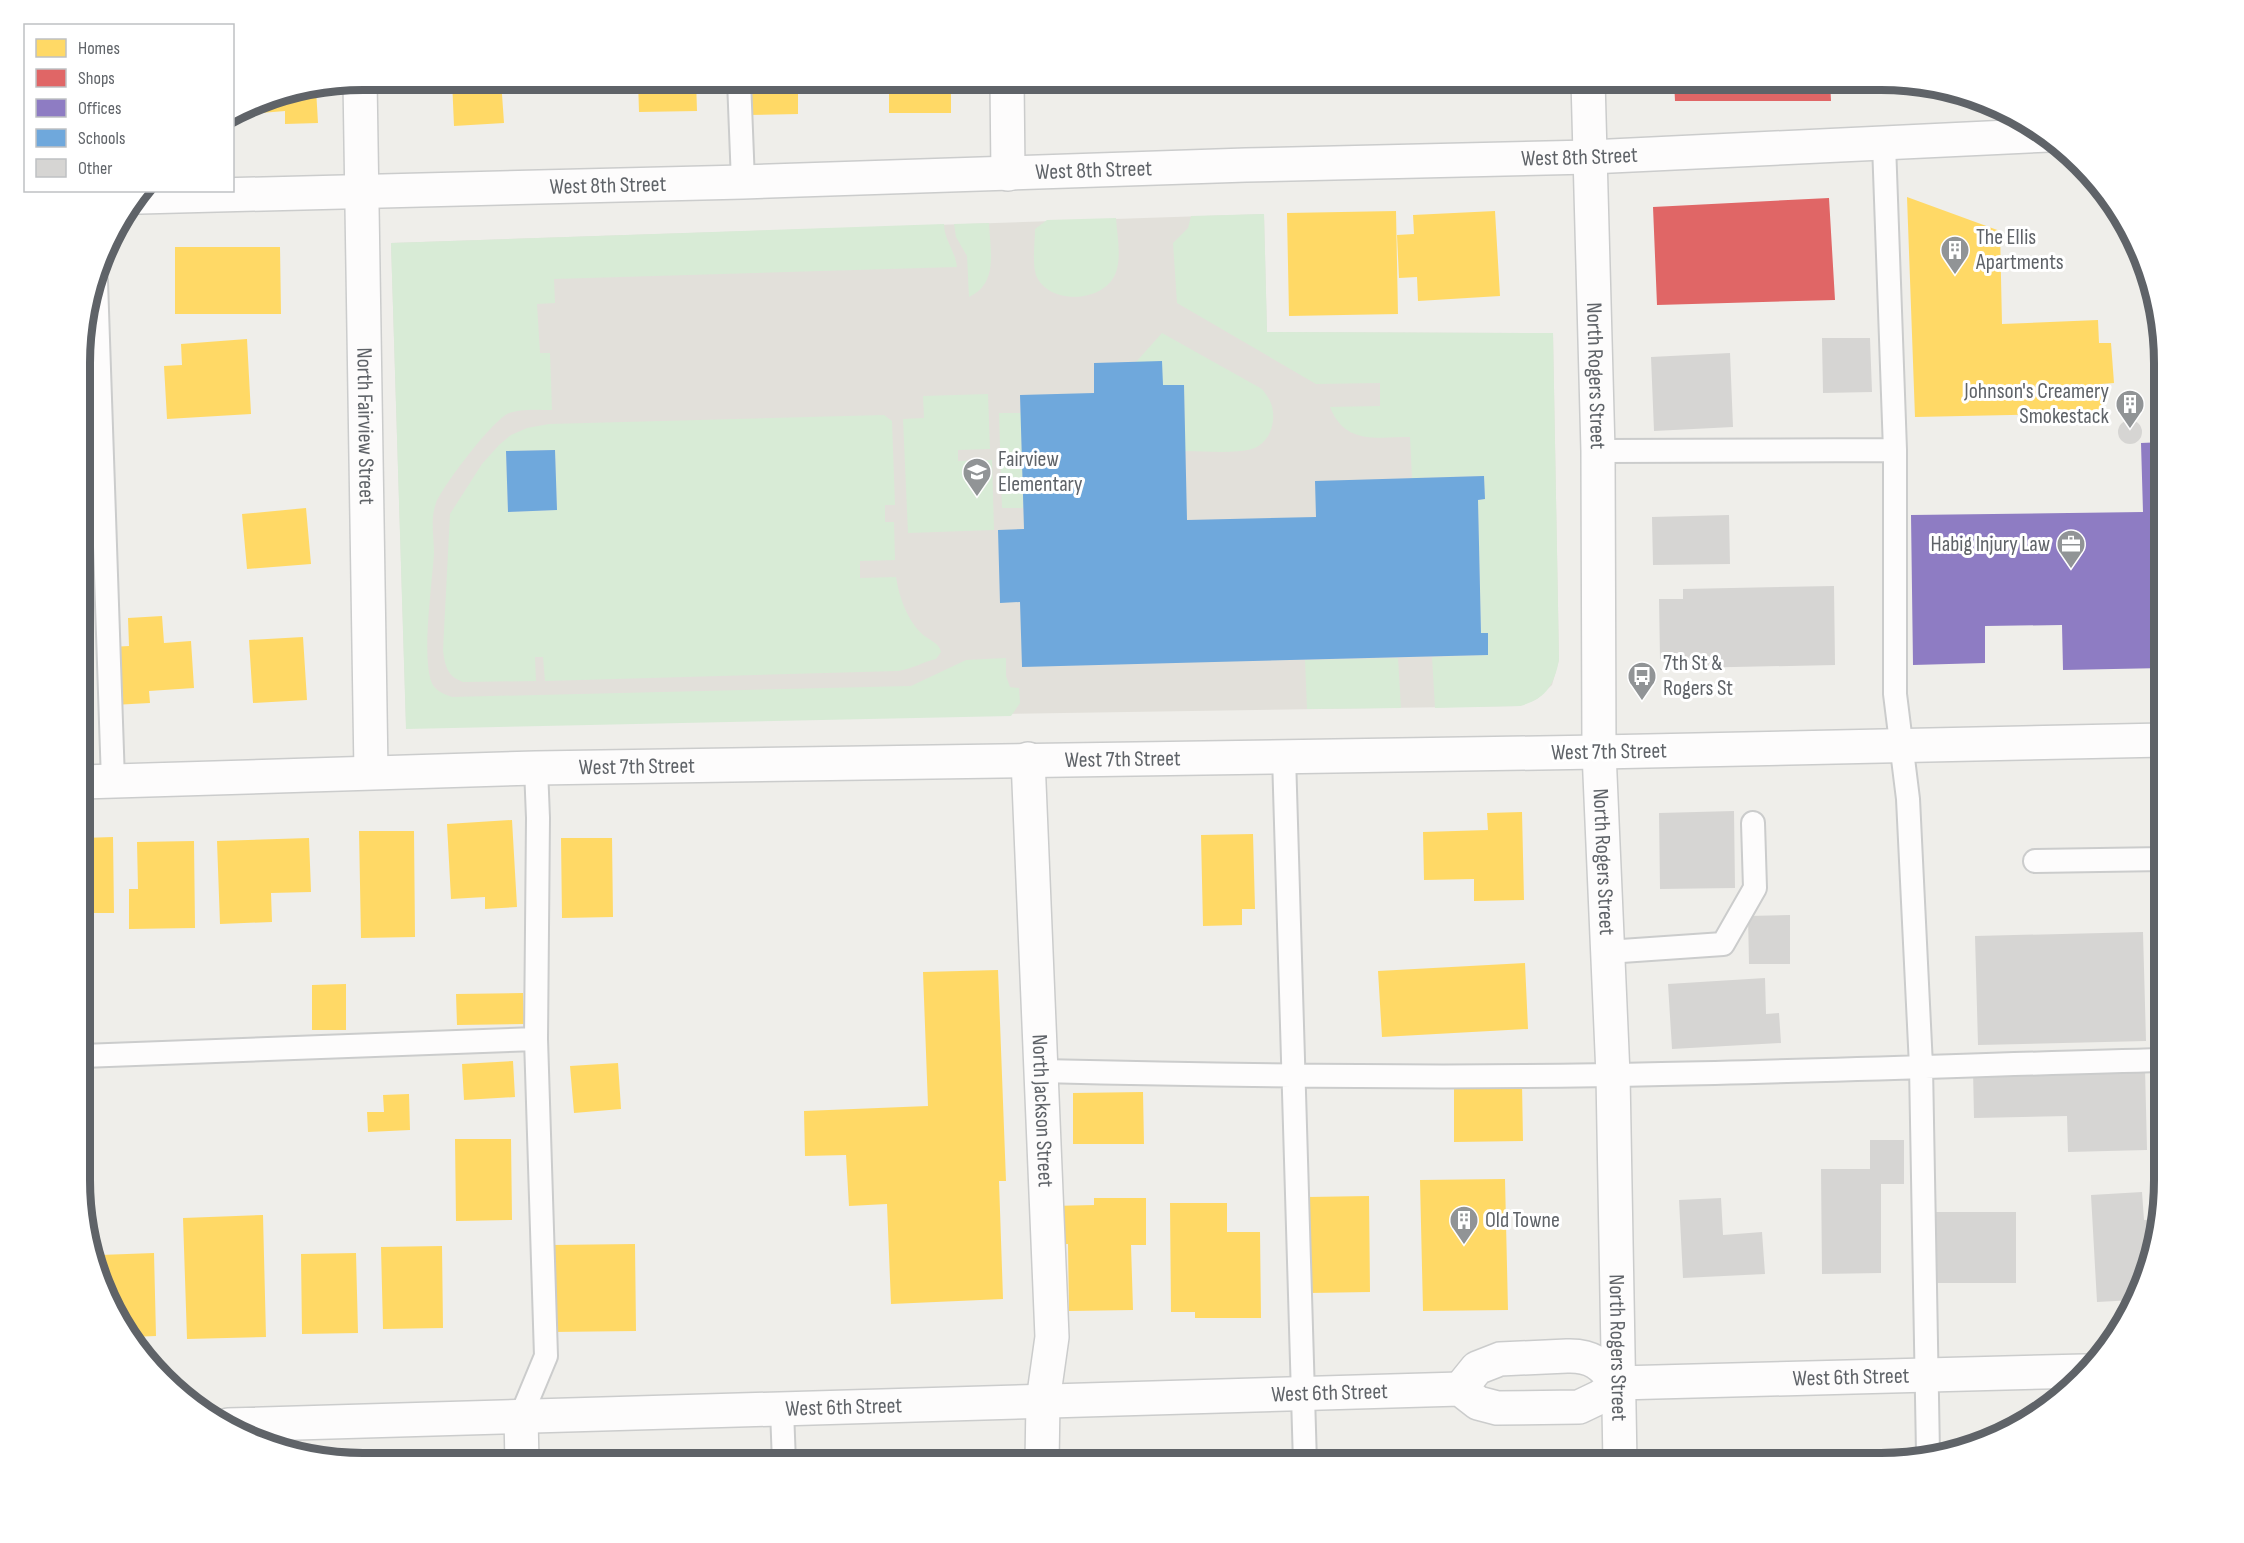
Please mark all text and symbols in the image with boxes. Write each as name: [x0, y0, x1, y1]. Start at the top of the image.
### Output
legend: [24, 24, 234, 192]
text: Homes: [78, 38, 120, 59]
text: Shops: [78, 68, 115, 89]
text: Offices: [78, 98, 121, 119]
text: Schools: [78, 128, 125, 149]
street label: West 8th Street: [1521, 141, 1639, 172]
street label: West 8th Street: [1035, 155, 1153, 186]
text: Other: [78, 158, 112, 179]
street label: West 8th Street: [549, 170, 667, 200]
place label: The Ellis Apartments: [1975, 224, 2064, 276]
building icon: The Ellis Apartments: [1939, 234, 1971, 276]
street label: North Rogers Street: [1581, 302, 1611, 450]
street label: North Fairview Street: [351, 347, 380, 505]
place label: Johnson's Creamery Smokestack: [1963, 378, 2110, 430]
building icon: Johnson's Creamery Smokestack: [2114, 388, 2146, 430]
place label: Fairview Elementary: [998, 446, 1083, 498]
school or university icon: Fairview Elementary: [961, 456, 993, 498]
office icon: Habig Injury Law: [2055, 528, 2087, 570]
place label: Habig Injury Law: [1931, 531, 2050, 558]
place label: 7th St & Rogers St: [1663, 650, 1733, 702]
bus stop icon: 7th St & Rogers St: [1626, 660, 1658, 702]
street label: West 7th Street: [1551, 737, 1667, 767]
street label: West 7th Street: [1064, 745, 1181, 774]
street label: West 7th Street: [579, 752, 695, 781]
street label: North Rogers Street: [1587, 788, 1620, 936]
street label: North Jackson Street: [1026, 1034, 1059, 1188]
building icon: Old Towne: [1448, 1204, 1480, 1246]
place label: Old Towne: [1485, 1207, 1560, 1234]
street label: North Rogers Street: [1603, 1274, 1633, 1422]
street label: West 6th Street: [1792, 1362, 1910, 1392]
street label: West 6th Street: [1271, 1378, 1389, 1408]
street label: West 6th Street: [785, 1392, 903, 1422]

